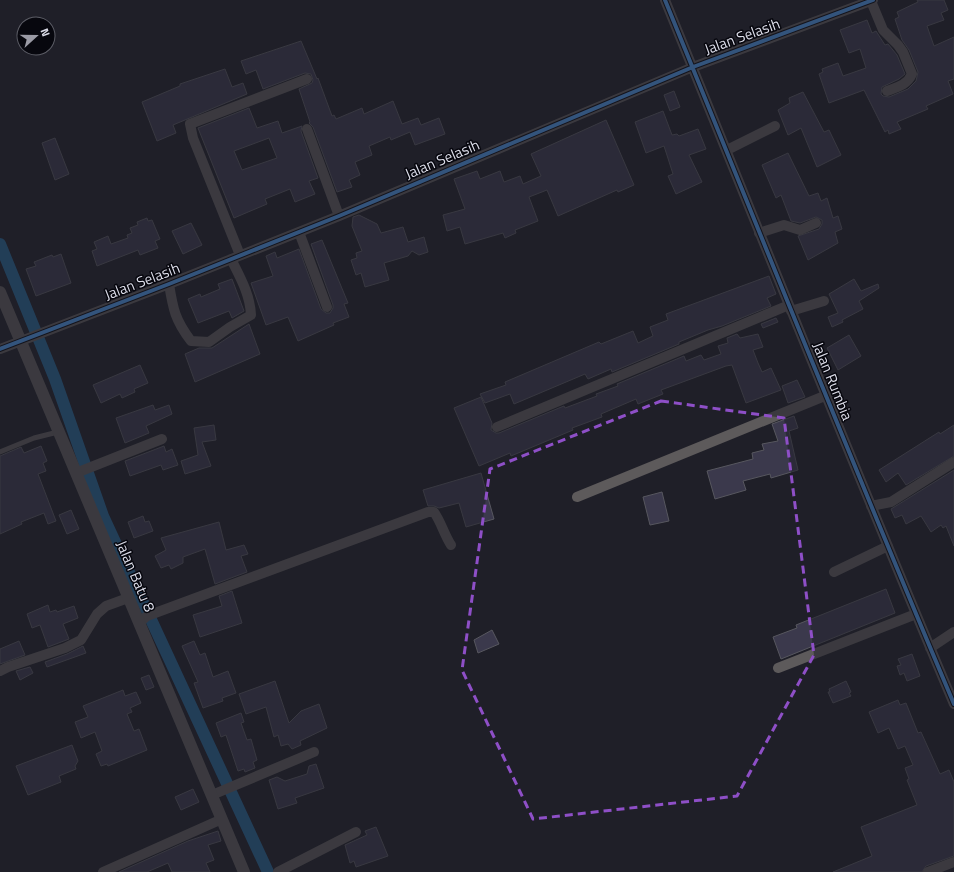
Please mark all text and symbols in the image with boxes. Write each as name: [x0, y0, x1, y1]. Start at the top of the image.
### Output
street label: Jalan Selasih: [701, 12, 783, 60]
north arrow: [16, 16, 56, 56]
text: N: [37, 26, 54, 39]
street label: Jalan Selasih: [401, 133, 483, 185]
street label: Jalan Selasih: [101, 256, 183, 306]
street label: Jalan Rumbia: [807, 338, 859, 424]
street label: Jalan Batu 8: [111, 537, 161, 615]

